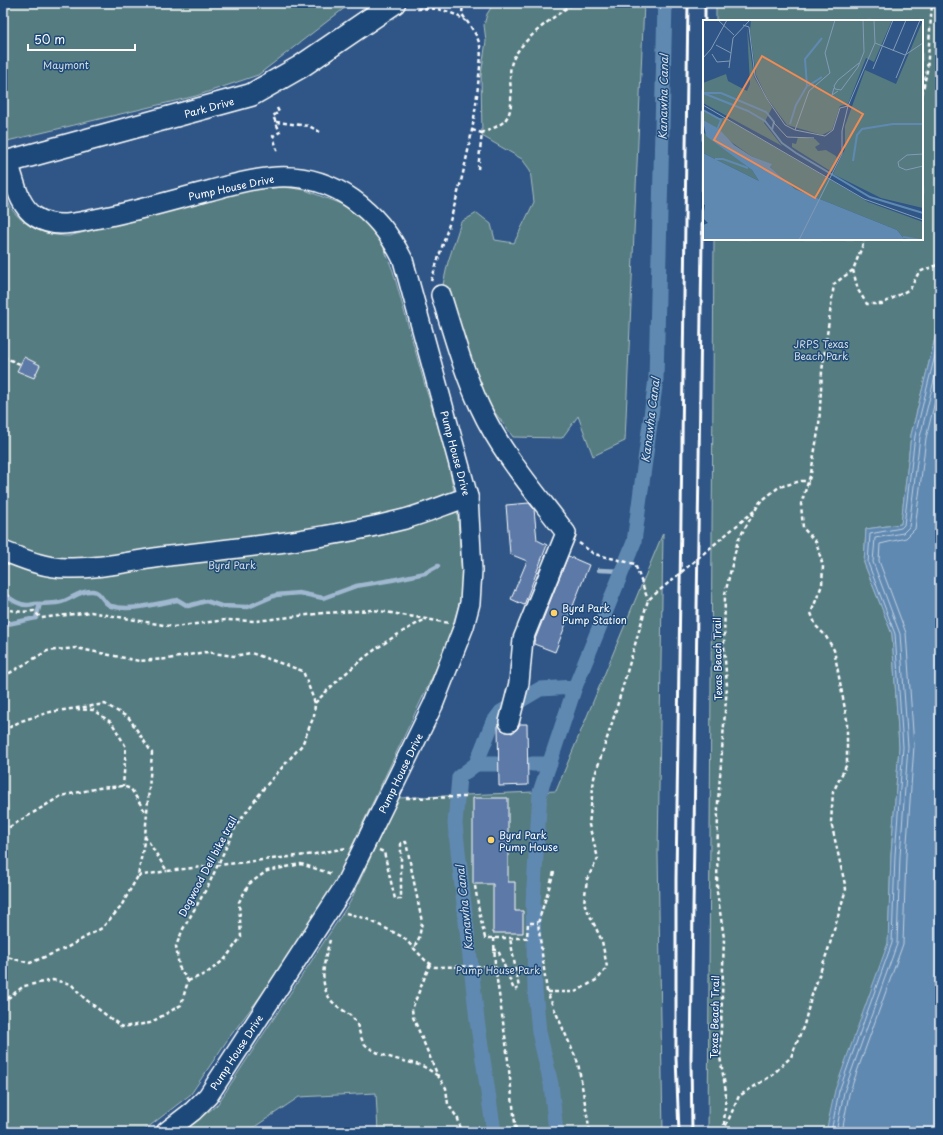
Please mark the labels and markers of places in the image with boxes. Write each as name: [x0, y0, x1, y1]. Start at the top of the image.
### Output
place label: Byrd Park Pump Station: [562, 600, 627, 627]
marker: Byrd Park Pump Station: [549, 608, 559, 618]
place label: Byrd Park Pump House: [499, 827, 559, 854]
marker: Byrd Park Pump House: [486, 835, 496, 845]

